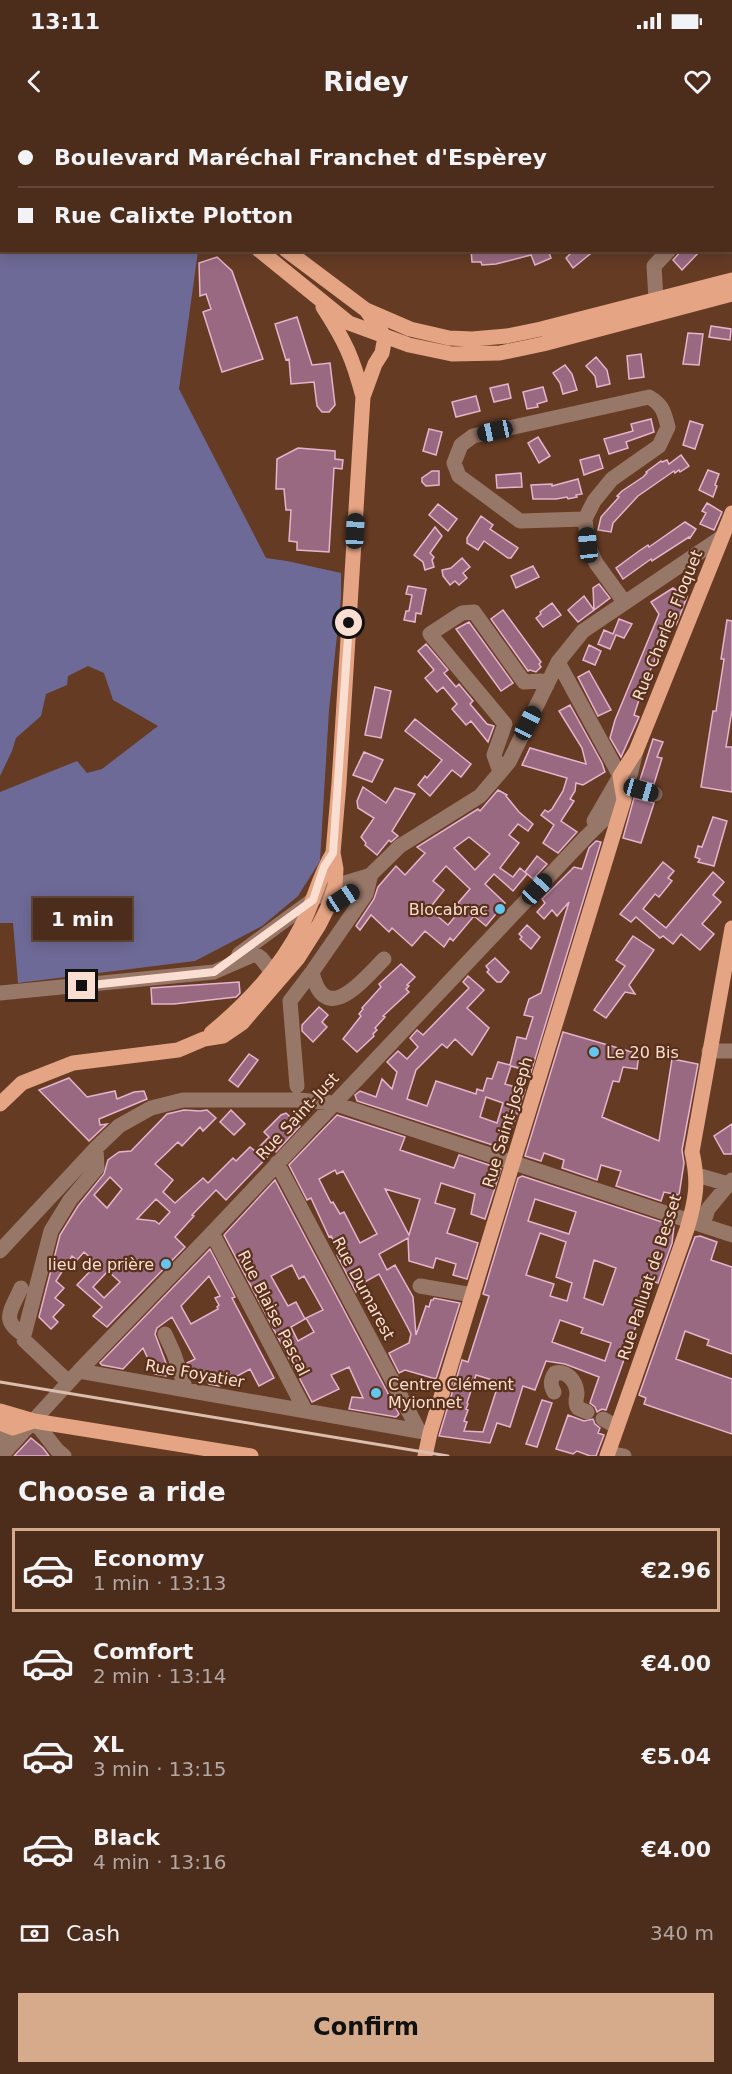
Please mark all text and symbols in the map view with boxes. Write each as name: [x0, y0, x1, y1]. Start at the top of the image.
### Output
text: 13:11: [30, 9, 100, 34]
icon: back: [18, 65, 51, 98]
icon: heart: [681, 65, 714, 98]
text: Ridey: [323, 66, 409, 97]
text: Boulevard Maréchal Franchet d'Espèrey: [54, 145, 547, 170]
text: Rue Calixte Plotton: [54, 203, 293, 228]
car: [476, 418, 514, 444]
car: [345, 513, 365, 549]
car: [577, 526, 599, 564]
street label: Rue Charles Floquet: [629, 547, 706, 703]
route start: [335, 609, 362, 636]
car: [512, 703, 544, 743]
car: [621, 776, 661, 804]
car: [518, 870, 556, 908]
car: [323, 881, 363, 915]
callout: 1 min: [32, 899, 132, 941]
place label: Blocabrac: [409, 900, 488, 919]
marker: Blocabrac: [493, 902, 507, 916]
text: 1 min: [51, 907, 114, 931]
route end: [68, 972, 95, 999]
place label: Le 20 Bis: [606, 1043, 679, 1062]
marker: Le 20 Bis: [587, 1045, 601, 1059]
street label: Rue Saint-Joseph: [479, 1054, 536, 1190]
street label: Rue Saint-Just: [252, 1069, 343, 1164]
street label: Rue Palluat de Besset: [614, 1192, 685, 1362]
street label: Rue Dumarest: [328, 1233, 399, 1343]
street label: Rue Blaise Pascal: [234, 1247, 313, 1379]
place label: lieu de prière: [48, 1255, 154, 1274]
marker: lieu de prière: [159, 1257, 173, 1271]
street label: Rue Foyatier: [144, 1355, 246, 1392]
place label: Centre Clément Myionnet: [388, 1375, 514, 1412]
marker: Centre Clément Myionnet: [369, 1386, 383, 1400]
text: Choose a ride: [18, 1476, 226, 1507]
icon: car: [21, 1543, 75, 1597]
text: Economy: [93, 1546, 204, 1571]
text: €2.96: [641, 1558, 711, 1583]
text: 1 min · 13:13: [93, 1571, 227, 1595]
icon: car: [21, 1636, 75, 1690]
text: Comfort: [93, 1639, 193, 1664]
text: €4.00: [641, 1651, 711, 1676]
text: 2 min · 13:14: [93, 1664, 227, 1688]
icon: car: [21, 1729, 75, 1783]
text: XL: [93, 1732, 124, 1757]
text: €5.04: [641, 1744, 711, 1769]
text: 3 min · 13:15: [93, 1757, 227, 1781]
icon: car: [21, 1822, 75, 1876]
text: Black: [93, 1825, 160, 1850]
text: €4.00: [641, 1837, 711, 1862]
text: 4 min · 13:16: [93, 1850, 227, 1874]
icon: cash: [18, 1917, 51, 1950]
text: Cash: [66, 1921, 120, 1946]
text: 340 m: [650, 1921, 714, 1945]
button: Confirm: [18, 1993, 714, 2062]

